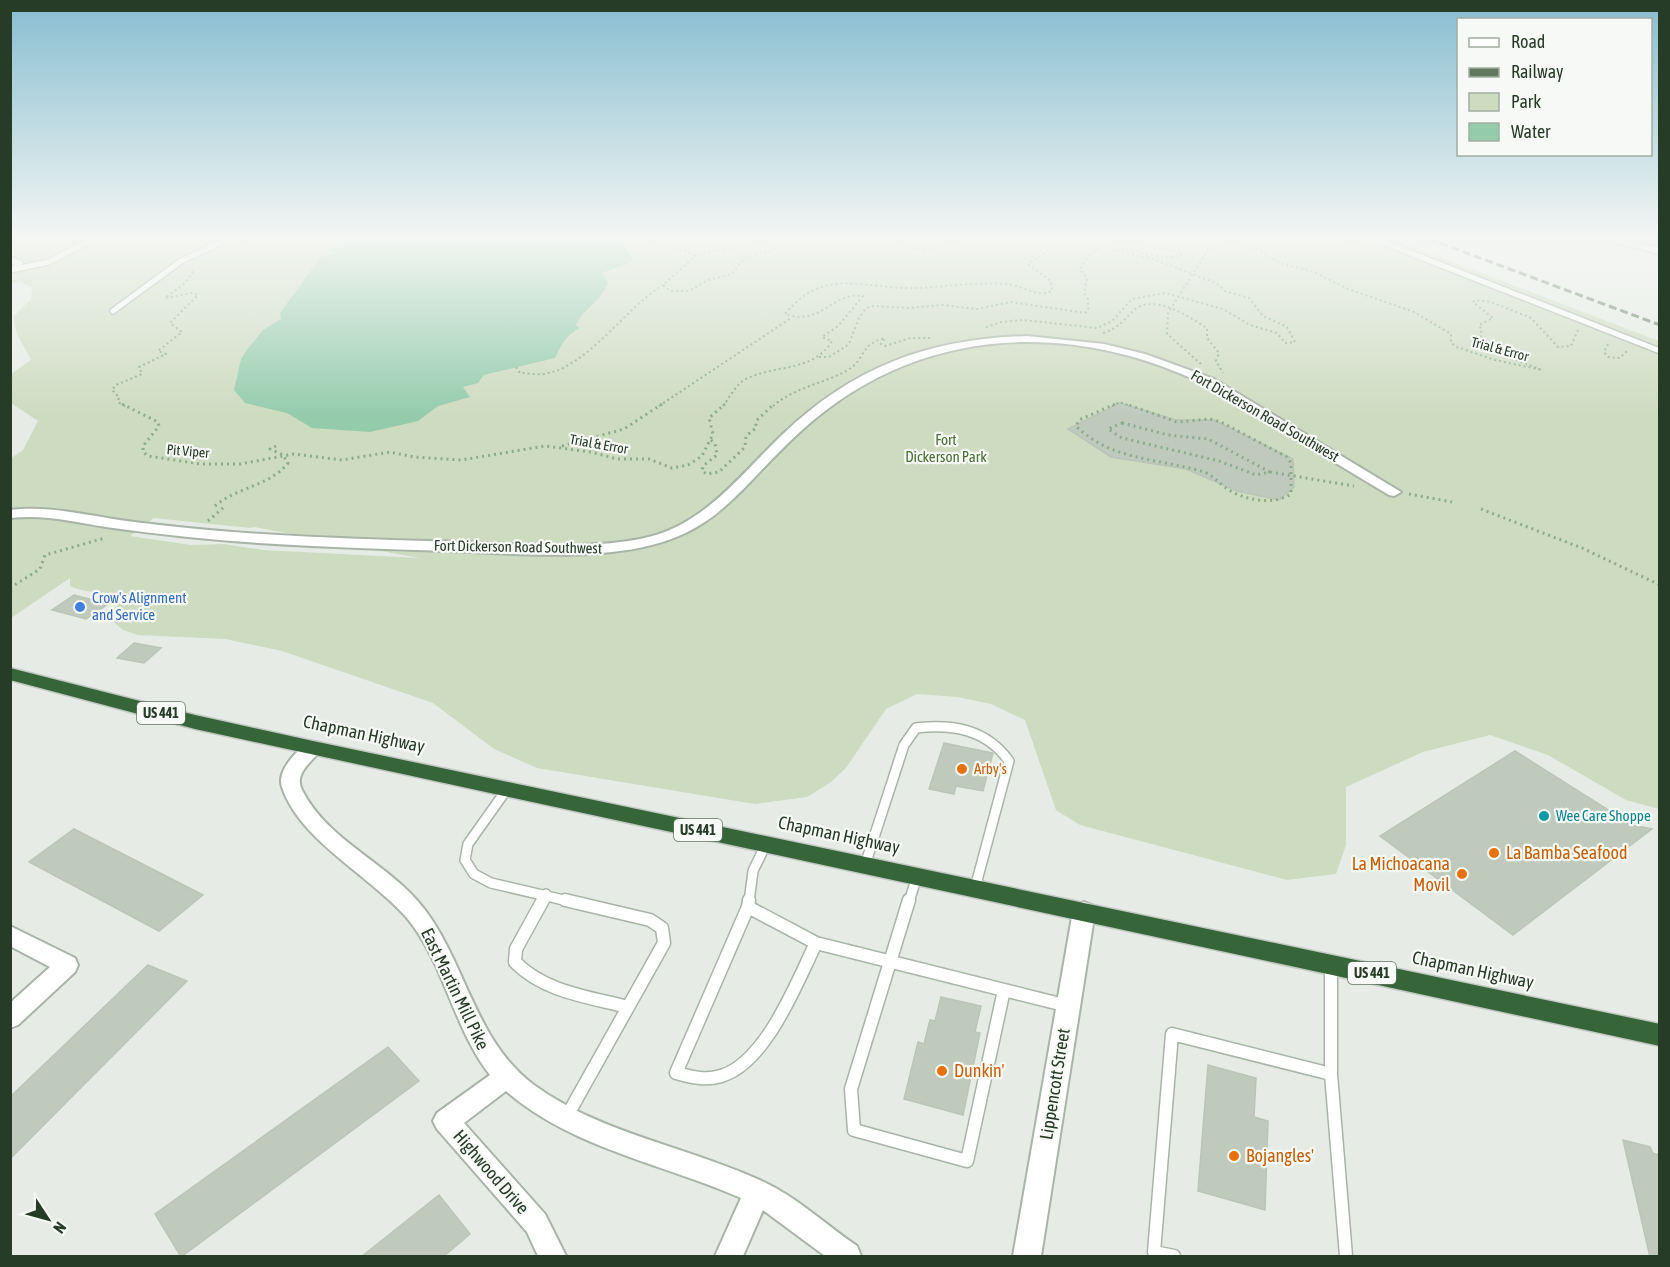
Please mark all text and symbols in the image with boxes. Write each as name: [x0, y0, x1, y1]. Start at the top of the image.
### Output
legend: [1457, 18, 1652, 156]
text: Road: [1511, 31, 1545, 52]
text: Railway: [1511, 61, 1563, 82]
text: Park: [1511, 91, 1541, 112]
text: Water: [1511, 121, 1551, 142]
street label: Trial & Error: [1469, 334, 1531, 365]
street label: Fort Dickerson Road Southwest: [1188, 366, 1342, 465]
street label: Trial & Error: [569, 431, 630, 457]
park label: Fort Dickerson Park: [905, 431, 987, 465]
street label: Pit Viper: [166, 441, 211, 461]
street label: Fort Dickerson Road Southwest: [434, 537, 602, 556]
place label: Crow's Alignment and Service: [92, 589, 187, 623]
marker: Crow's Alignment and Service: [73, 600, 87, 614]
road number: US 441: [137, 702, 185, 724]
street label: Chapman Highway: [301, 710, 427, 757]
place label: Arby's: [974, 760, 1007, 777]
marker: Arby's: [955, 762, 969, 776]
place label: Wee Care Shoppe: [1556, 807, 1651, 824]
marker: Wee Care Shoppe: [1537, 809, 1551, 823]
street label: Chapman Highway: [776, 811, 902, 858]
road number: US 441: [674, 819, 722, 841]
place label: La Bamba Seafood: [1506, 842, 1628, 863]
marker: La Bamba Seafood: [1487, 846, 1501, 860]
place label: La Michoacana Movil: [1352, 853, 1450, 895]
marker: La Michoacana Movil: [1455, 867, 1469, 881]
street label: East Martin Mill Pike: [417, 925, 494, 1053]
street label: Chapman Highway: [1410, 946, 1536, 993]
road number: US 441: [1348, 962, 1396, 984]
street label: Lippencott Street: [1035, 1027, 1074, 1141]
place label: Dunkin': [954, 1060, 1004, 1081]
marker: Dunkin': [935, 1064, 949, 1078]
street label: Highwood Drive: [449, 1125, 534, 1218]
place label: Bojangles': [1246, 1145, 1314, 1166]
marker: Bojangles': [1227, 1149, 1241, 1163]
north arrow: [18, 1189, 78, 1249]
text: N: [50, 1219, 70, 1237]

